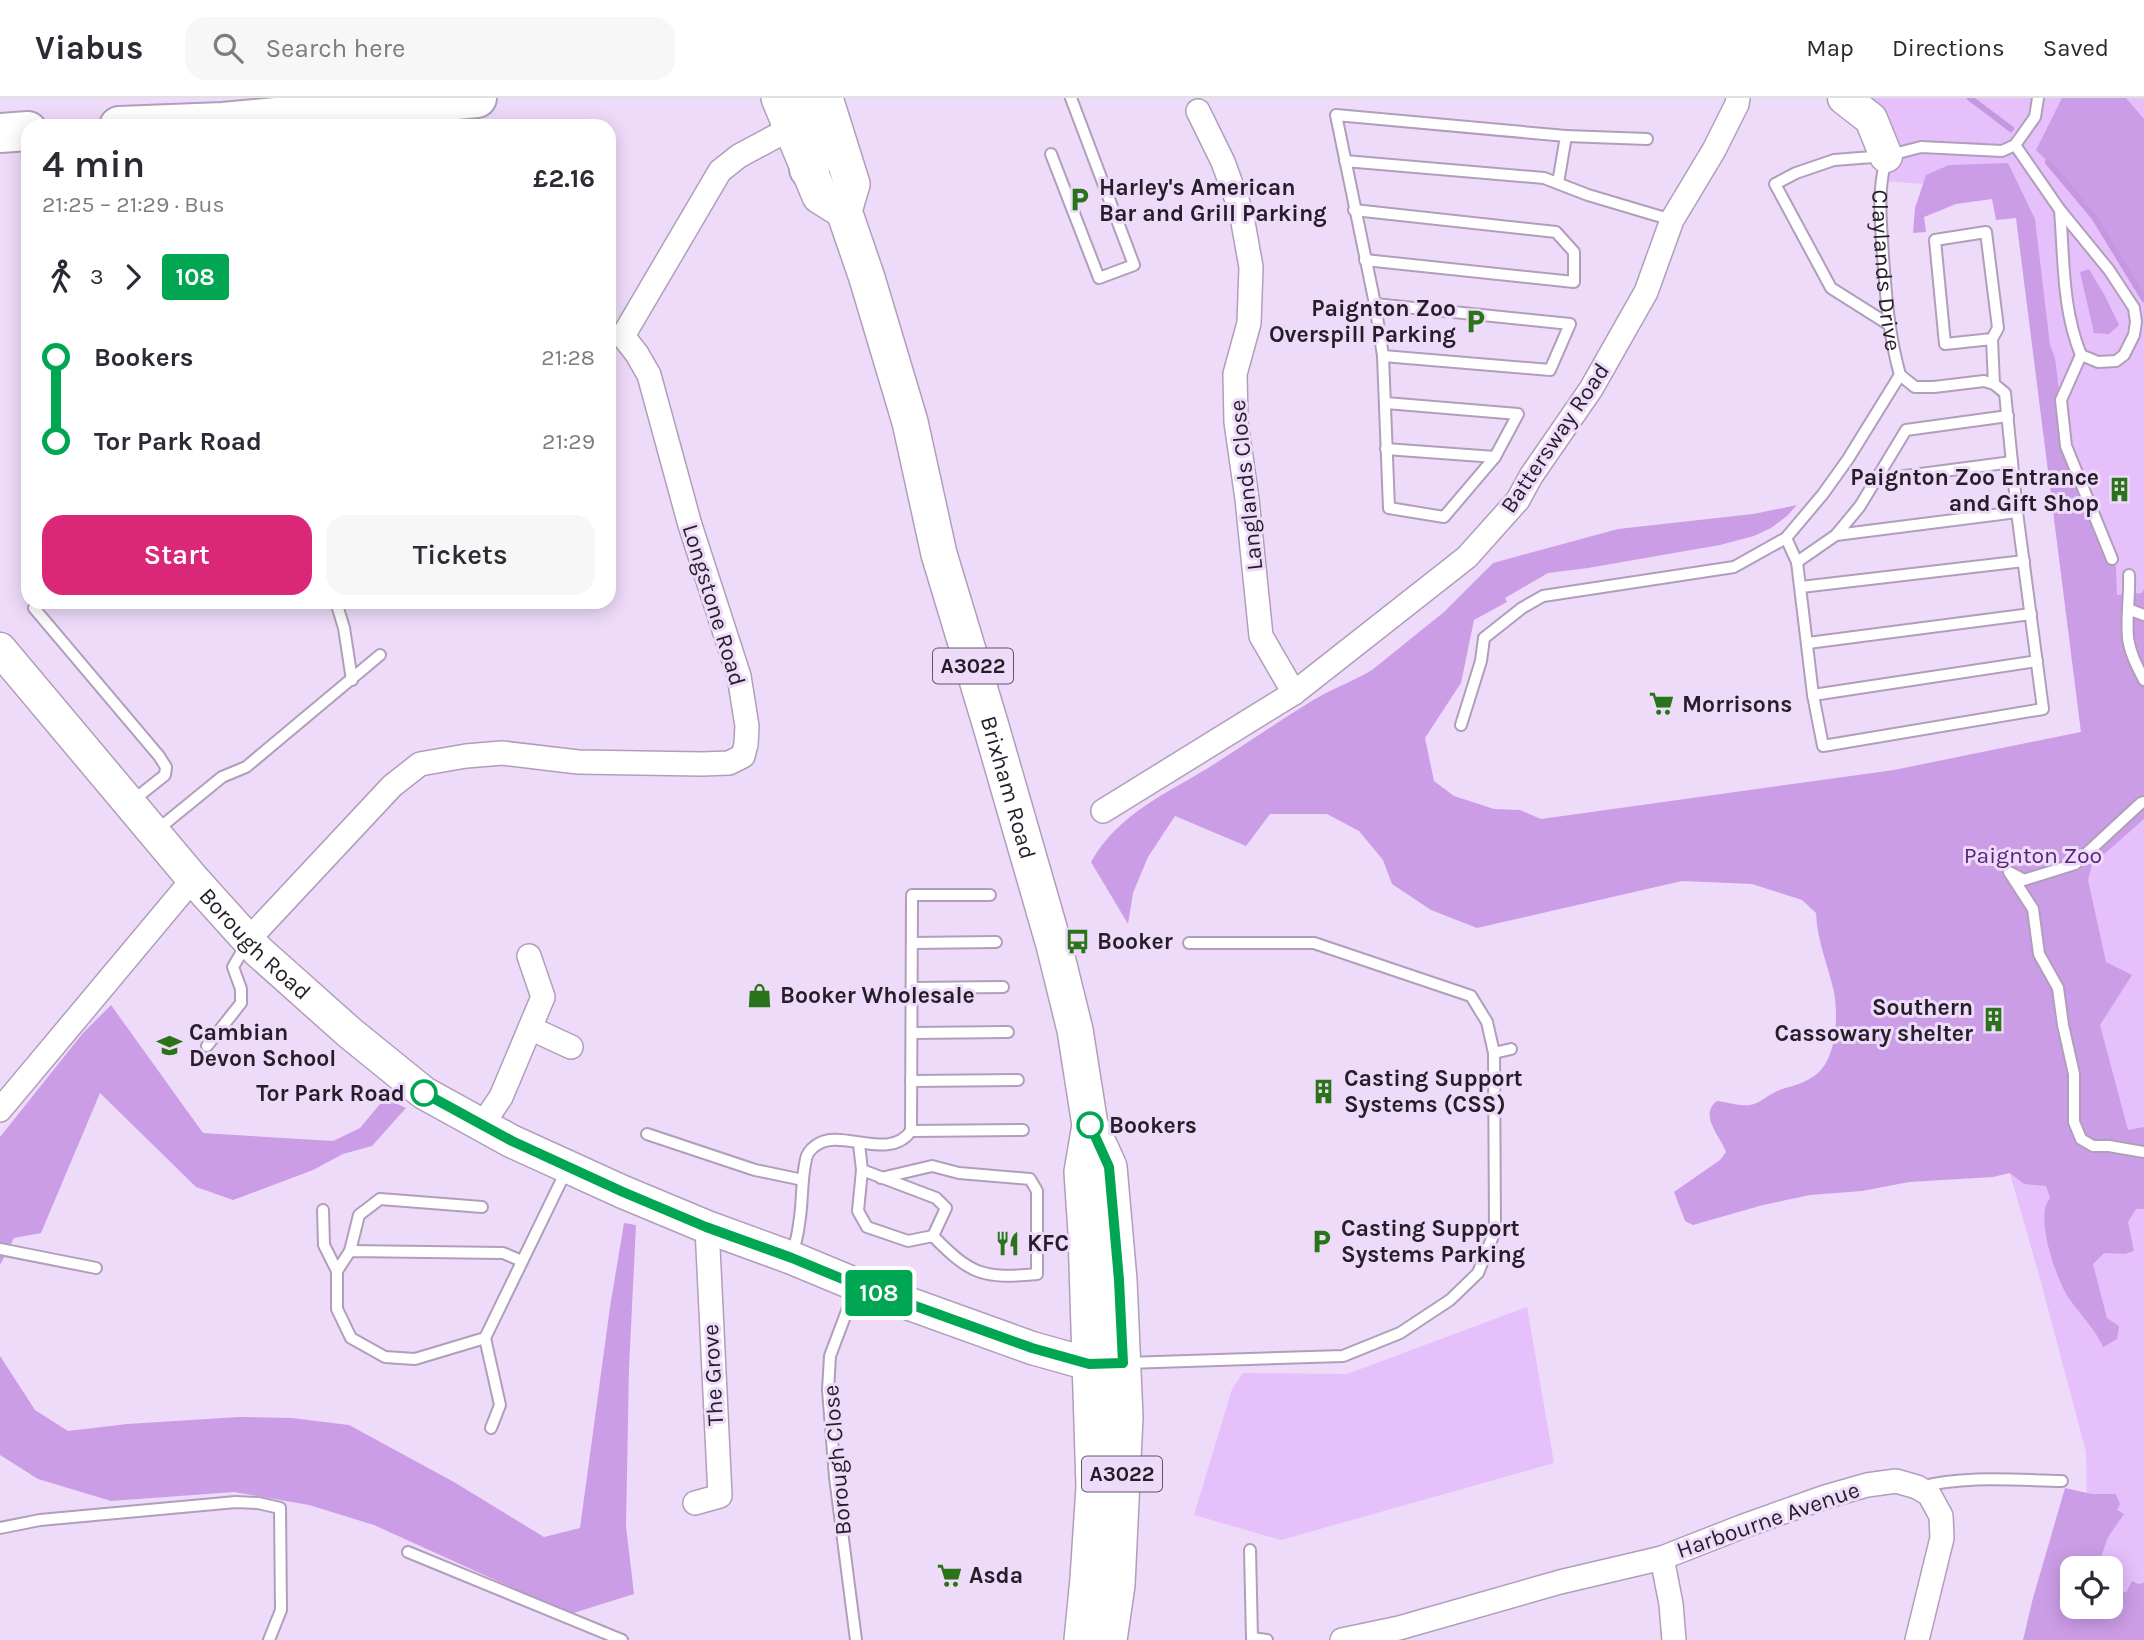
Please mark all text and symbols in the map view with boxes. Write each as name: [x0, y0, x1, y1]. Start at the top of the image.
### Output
search box: [185, 17, 675, 80]
text: Viabus: [35, 29, 143, 67]
icon: search: [209, 29, 247, 67]
text: Search here: [265, 33, 405, 64]
text: Map: [1806, 34, 1854, 62]
text: Directions: [1892, 34, 2005, 62]
text: Saved: [2043, 34, 2109, 62]
text: 4 min: [42, 142, 145, 187]
text: £2.16: [533, 163, 595, 194]
place label: Harley's American Bar and Grill Parking: [1099, 174, 1327, 227]
parking icon: Harley's American Bar and Grill Parking: [1065, 186, 1093, 214]
street label: Claylands Drive: [1867, 189, 1907, 353]
text: 21:25 – 21:29 · Bus: [42, 191, 225, 218]
icon: walk: [42, 258, 80, 296]
icon: forward: [114, 258, 152, 296]
text: 3: [90, 263, 104, 290]
text: 108: [176, 263, 215, 291]
place label: Paignton Zoo Overspill Parking: [1269, 295, 1456, 348]
parking icon: Paignton Zoo Overspill Parking: [1462, 307, 1490, 335]
text: Bookers: [94, 342, 193, 373]
text: 21:28: [541, 344, 595, 371]
street label: Battersway Road: [1495, 358, 1615, 518]
street label: Langlands Close: [1224, 398, 1268, 572]
text: Tor Park Road: [94, 426, 262, 457]
text: 21:29: [542, 428, 595, 455]
place label: Paignton Zoo Entrance and Gift Shop: [1850, 464, 2099, 517]
building icon: Paignton Zoo Entrance and Gift Shop: [2105, 476, 2133, 504]
button: Start: [42, 515, 312, 595]
button: Tickets: [326, 515, 595, 595]
street label: Longstone Road: [677, 521, 751, 689]
road number: A3022: [933, 648, 1013, 684]
supermarket icon: Morrisons: [1648, 690, 1676, 718]
place label: Morrisons: [1682, 691, 1792, 718]
street label: Brixham Road: [975, 713, 1042, 862]
park label: Paignton Zoo: [1964, 842, 2102, 869]
street label: Borough Road: [194, 882, 316, 1005]
bus stop icon: Booker: [1063, 927, 1091, 955]
place label: Booker: [1097, 928, 1173, 955]
shop icon: Booker Wholesale: [746, 981, 774, 1009]
place label: Booker Wholesale: [780, 982, 975, 1009]
place label: Southern Cassowary shelter: [1774, 994, 1973, 1047]
building icon: Southern Cassowary shelter: [1979, 1006, 2007, 1034]
place label: Cambian Devon School: [189, 1019, 336, 1072]
school or university icon: Cambian Devon School: [155, 1031, 183, 1059]
place label: Casting Support Systems (CSS): [1344, 1065, 1523, 1118]
building icon: Casting Support Systems (CSS): [1310, 1077, 1338, 1105]
place label: Tor Park Road: [256, 1080, 405, 1107]
marker: Tor Park Road: [411, 1080, 437, 1106]
marker: Bookers: [1077, 1112, 1103, 1138]
place label: Bookers: [1109, 1112, 1197, 1139]
place label: Casting Support Systems Parking: [1341, 1215, 1525, 1268]
parking icon: Casting Support Systems Parking: [1307, 1227, 1335, 1255]
restaurant icon: KFC: [993, 1229, 1021, 1257]
place label: KFC: [1027, 1230, 1069, 1257]
line badge: 108: [839, 1270, 919, 1316]
text: 108: [859, 1279, 899, 1307]
street label: The Grove: [697, 1323, 729, 1427]
street label: Borough Close: [817, 1384, 857, 1536]
road number: A3022: [1082, 1456, 1162, 1492]
street label: Harbourne Avenue: [1673, 1476, 1863, 1564]
map controls: [2060, 1556, 2123, 1619]
button: locate: [2060, 1556, 2123, 1619]
supermarket icon: Asda: [935, 1561, 963, 1589]
place label: Asda: [969, 1562, 1023, 1589]

